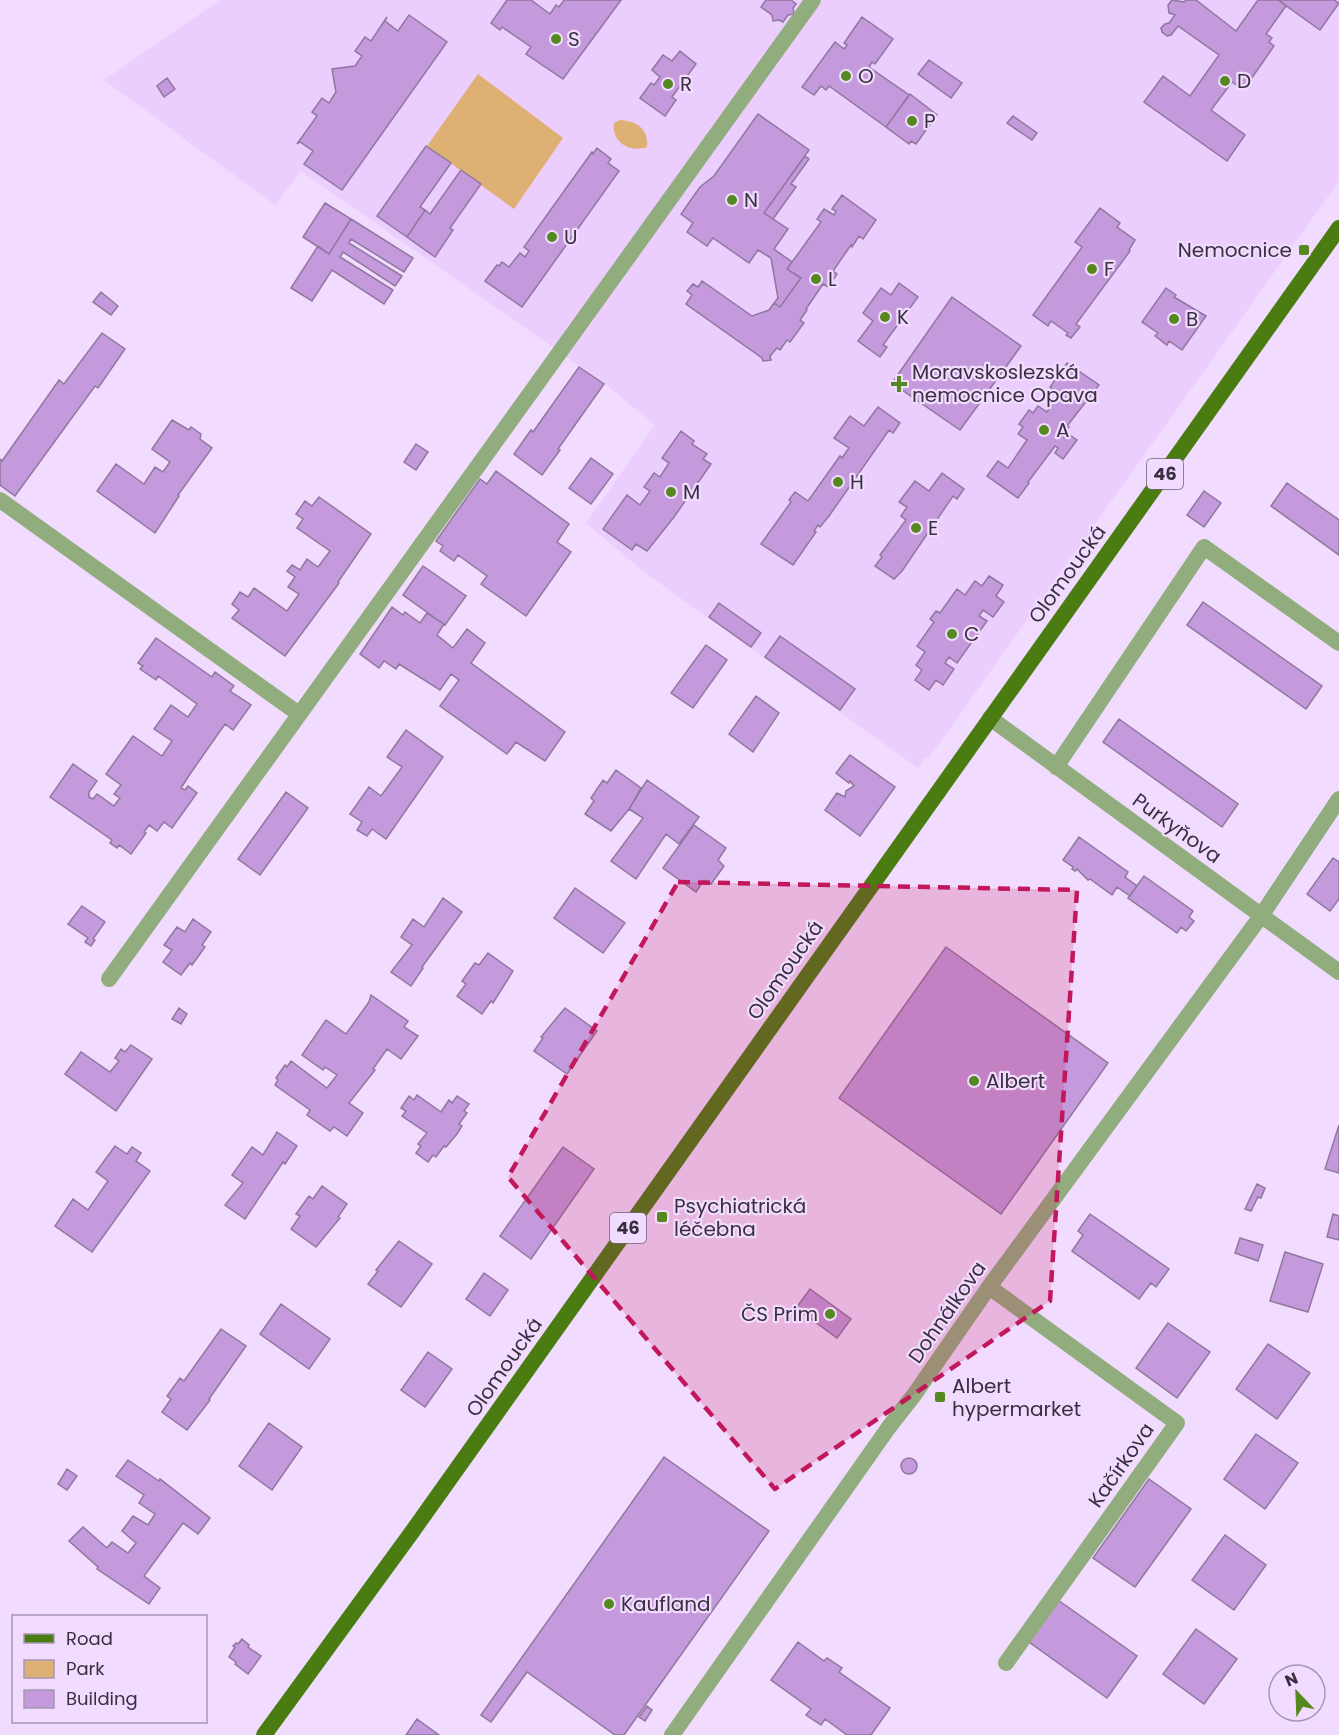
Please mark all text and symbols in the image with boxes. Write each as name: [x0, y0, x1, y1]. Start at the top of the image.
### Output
place label: S: [568, 25, 580, 53]
marker: S: [549, 32, 563, 46]
place label: O: [858, 62, 874, 90]
place label: D: [1237, 67, 1251, 95]
marker: O: [839, 69, 853, 83]
place label: R: [680, 70, 692, 98]
marker: D: [1218, 74, 1232, 88]
marker: R: [661, 77, 675, 91]
place label: P: [924, 107, 936, 135]
marker: P: [905, 114, 919, 128]
place label: N: [744, 186, 758, 214]
marker: N: [725, 193, 739, 207]
place label: U: [564, 223, 578, 251]
marker: U: [545, 230, 559, 244]
place label: Nemocnice: [1178, 236, 1292, 264]
marker: Nemocnice: [1297, 243, 1311, 257]
place label: F: [1104, 255, 1114, 283]
marker: F: [1085, 262, 1099, 276]
place label: L: [828, 265, 837, 293]
marker: L: [809, 272, 823, 286]
place label: K: [897, 303, 909, 331]
place label: B: [1186, 305, 1198, 333]
marker: K: [878, 310, 892, 324]
marker: B: [1167, 312, 1181, 326]
place label: Moravskoslezská nemocnice Opava: [912, 358, 1098, 409]
marker: Moravskoslezská nemocnice Opava: [890, 375, 908, 393]
place label: A: [1056, 416, 1069, 444]
marker: A: [1037, 423, 1051, 437]
road number: 46: [1147, 459, 1183, 489]
place label: H: [850, 468, 864, 496]
marker: H: [831, 475, 845, 489]
place label: M: [683, 478, 700, 506]
marker: M: [664, 485, 678, 499]
place label: E: [928, 514, 938, 542]
street label: Olomoucká: [1022, 519, 1112, 629]
marker: E: [909, 521, 923, 535]
place label: C: [964, 620, 979, 648]
marker: C: [945, 627, 959, 641]
street label: Purkyňova: [1127, 786, 1227, 870]
street label: Olomoucká: [740, 915, 830, 1025]
place label: Albert: [986, 1067, 1045, 1095]
marker: Albert: [967, 1074, 981, 1088]
place label: Psychiatrická léčebna: [674, 1192, 806, 1243]
marker: Psychiatrická léčebna: [655, 1210, 669, 1224]
road number: 46: [610, 1213, 646, 1243]
street label: Dohnálkova: [901, 1255, 993, 1369]
place label: ČS Prim: [741, 1300, 818, 1328]
marker: ČS Prim: [823, 1307, 837, 1321]
street label: Olomoucká: [459, 1312, 549, 1422]
place label: Albert hypermarket: [952, 1372, 1081, 1423]
marker: Albert hypermarket: [933, 1390, 947, 1404]
street label: Kačírkova: [1081, 1417, 1161, 1513]
place label: Kaufland: [621, 1590, 711, 1618]
marker: Kaufland: [602, 1597, 616, 1611]
legend: [12, 1615, 207, 1723]
text: Road: [66, 1626, 113, 1651]
text: Park: [66, 1656, 105, 1681]
north arrow: [1267, 1663, 1327, 1723]
text: N: [1281, 1667, 1301, 1693]
text: Building: [66, 1686, 138, 1711]

